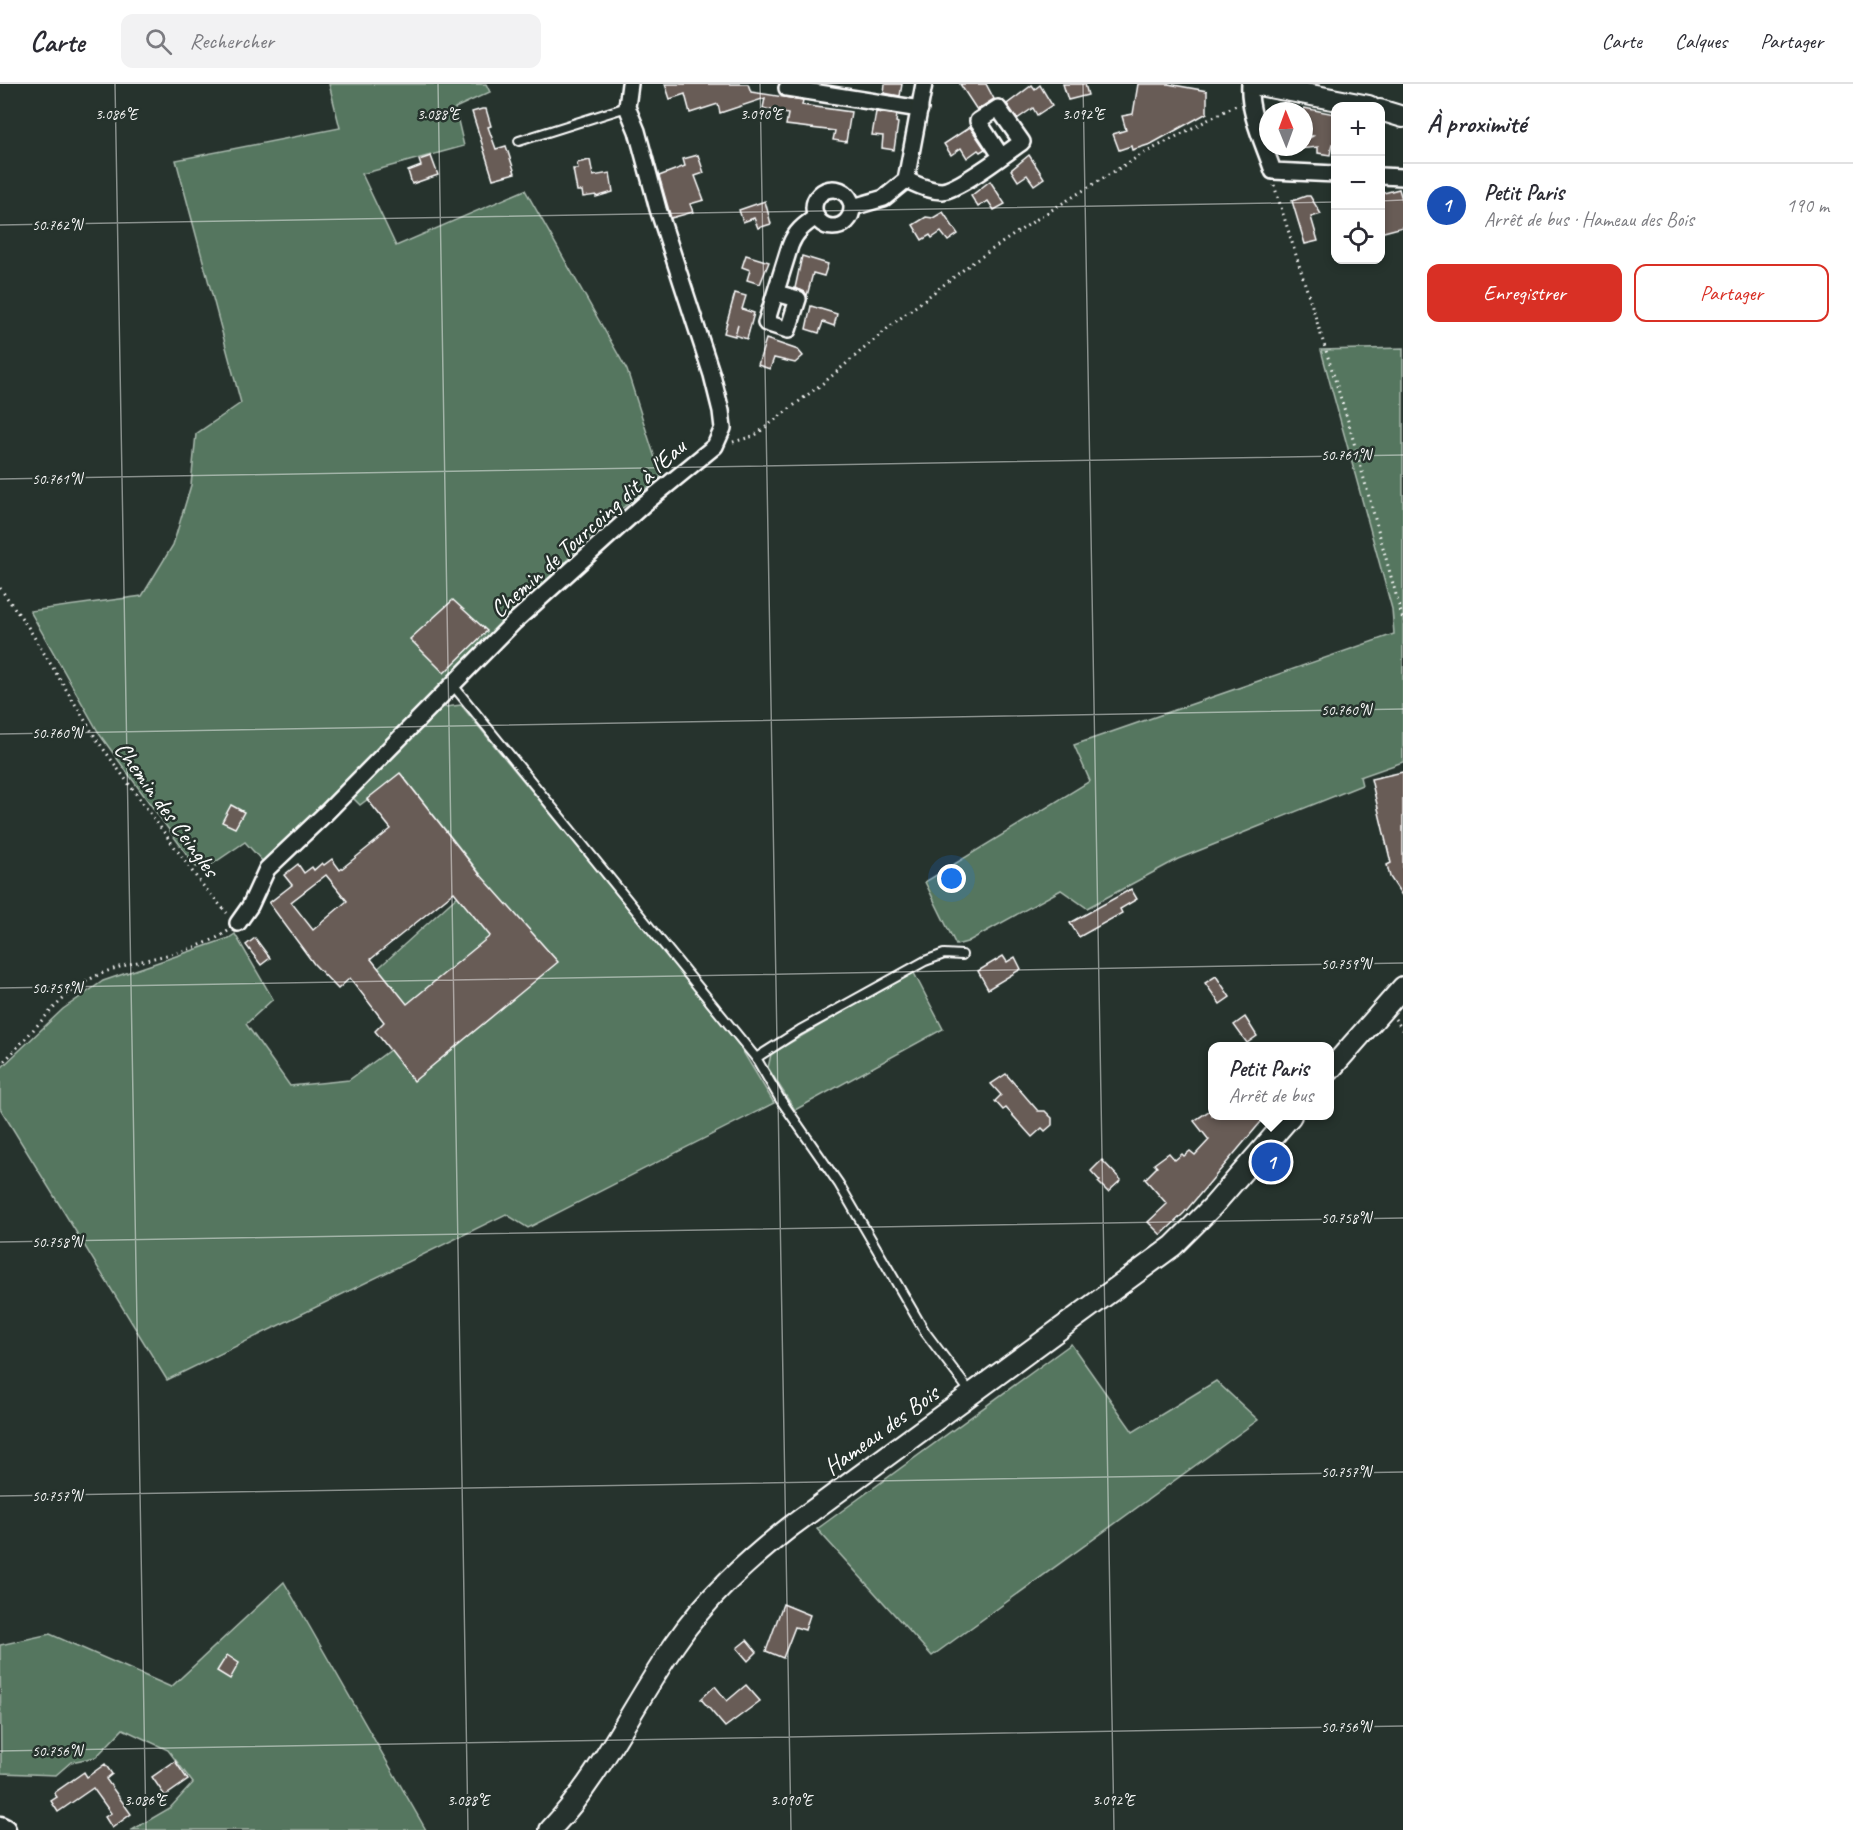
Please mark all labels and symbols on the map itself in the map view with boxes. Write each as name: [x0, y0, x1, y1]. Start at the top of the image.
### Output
north arrow: [1259, 102, 1313, 156]
text: 3.086°E: [95, 105, 139, 124]
text: 3.088°E: [417, 105, 461, 124]
text: 3.090°E: [740, 105, 784, 124]
text: 3.092°E: [1062, 105, 1106, 124]
text: 50.762°N: [32, 216, 85, 235]
street label: Chemin de Tourcoing dit à l'Eau: [484, 431, 694, 624]
text: 50.761°N: [1321, 446, 1374, 465]
text: 50.761°N: [32, 470, 85, 489]
text: 50.760°N: [1321, 701, 1374, 720]
text: 50.760°N: [32, 724, 85, 743]
street label: Chemin des Ceingles: [108, 735, 227, 884]
your location: [937, 864, 966, 893]
text: 50.759°N: [1321, 955, 1374, 974]
text: 50.759°N: [32, 979, 85, 998]
pin: 1: [1252, 1140, 1290, 1184]
text: 50.758°N: [1321, 1209, 1374, 1228]
text: 50.758°N: [32, 1233, 85, 1252]
street label: Hameau des Bois: [818, 1377, 947, 1482]
text: 50.757°N: [1321, 1463, 1374, 1482]
text: 50.757°N: [32, 1487, 85, 1506]
text: 50.756°N: [1321, 1718, 1374, 1737]
text: 50.756°N: [32, 1742, 85, 1761]
text: 3.086°E: [124, 1791, 168, 1810]
text: 3.088°E: [447, 1791, 491, 1810]
text: 3.090°E: [770, 1791, 814, 1810]
text: 3.092°E: [1092, 1791, 1136, 1810]

